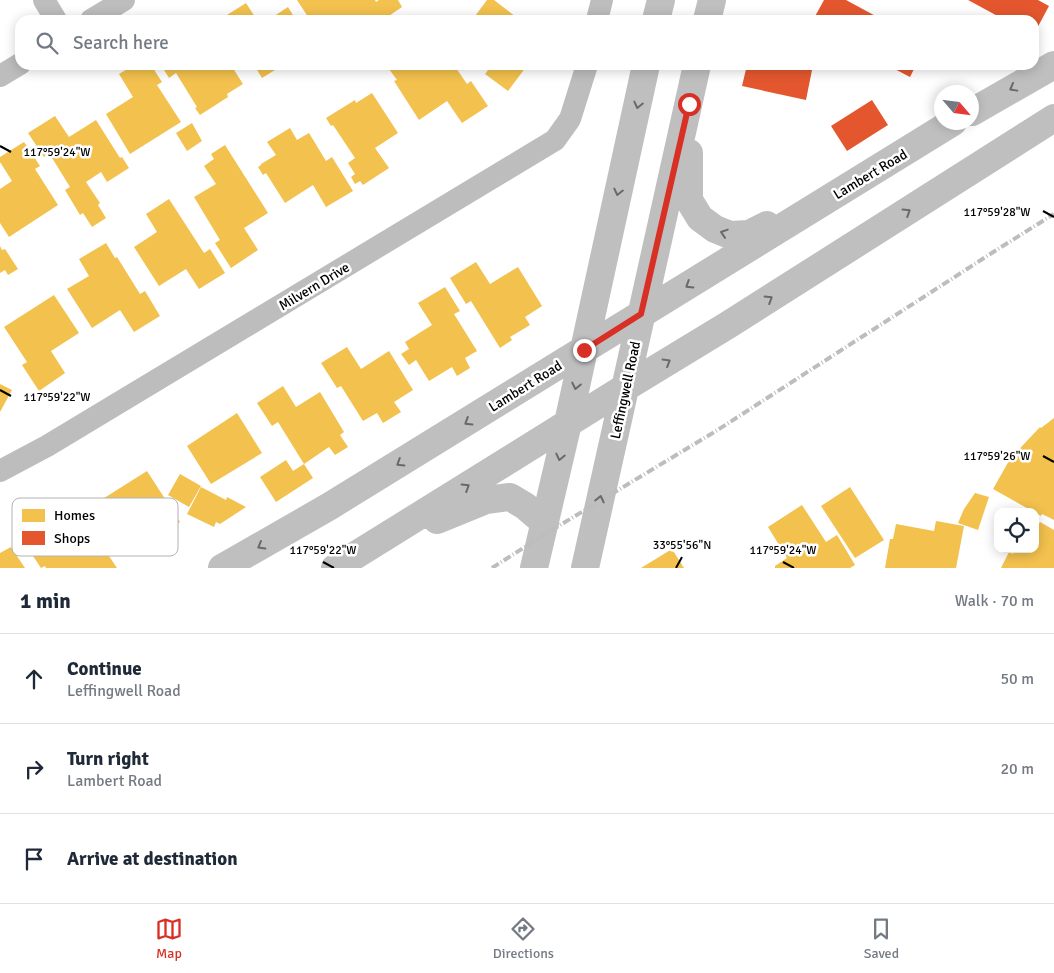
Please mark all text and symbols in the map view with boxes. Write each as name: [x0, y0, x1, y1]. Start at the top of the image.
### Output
search box: [15, 15, 1039, 70]
icon: search: [33, 29, 61, 57]
text: Search here: [73, 31, 169, 55]
one-way arrow: [1010, 82, 1019, 92]
north arrow: [934, 85, 979, 130]
route start: [678, 93, 701, 116]
one-way arrow: [633, 100, 644, 109]
text: 117°59'24"W: [23, 145, 91, 160]
street label: Lambert Road: [830, 146, 910, 203]
one-way arrow: [613, 188, 624, 196]
text: 117°59'28"W: [963, 205, 1031, 220]
one-way arrow: [901, 208, 910, 218]
one-way arrow: [721, 228, 729, 238]
street label: Milvern Drive: [276, 259, 353, 314]
one-way arrow: [685, 279, 694, 288]
one-way arrow: [764, 295, 773, 305]
route end: [573, 339, 596, 362]
street label: Leffingwell Road: [607, 340, 644, 441]
street label: Lambert Road: [485, 357, 565, 416]
one-way arrow: [662, 358, 671, 368]
one-way arrow: [571, 382, 582, 391]
text: 117°59'22"W: [23, 390, 91, 405]
one-way arrow: [464, 415, 473, 425]
text: 117°59'26"W: [963, 449, 1031, 464]
one-way arrow: [555, 452, 566, 461]
one-way arrow: [397, 457, 406, 466]
one-way arrow: [460, 483, 469, 493]
one-way arrow: [594, 494, 605, 503]
legend: [12, 498, 178, 556]
text: Homes: [54, 507, 95, 524]
map controls: [994, 508, 1039, 553]
button: locate: [994, 508, 1039, 553]
text: Shops: [54, 530, 90, 547]
text: 33°55'56"N: [653, 538, 711, 553]
one-way arrow: [257, 540, 266, 550]
text: 117°59'22"W: [289, 543, 357, 558]
text: 117°59'24"W: [749, 543, 817, 558]
text: 1 min: [20, 588, 71, 614]
text: Walk · 70 m: [955, 591, 1034, 611]
text: Continue: [67, 657, 142, 681]
icon: ahead: [20, 665, 48, 693]
text: 50 m: [1000, 669, 1034, 689]
text: Leffingwell Road: [67, 681, 181, 701]
text: Turn right: [67, 747, 149, 771]
icon: right: [20, 755, 48, 783]
text: 20 m: [1000, 759, 1034, 779]
text: Lambert Road: [67, 771, 162, 791]
icon: arrive: [20, 845, 48, 873]
text: Arrive at destination: [67, 847, 238, 871]
tab: Map: [155, 915, 183, 962]
tab: Directions: [493, 915, 554, 962]
tab: Saved: [864, 915, 899, 962]

